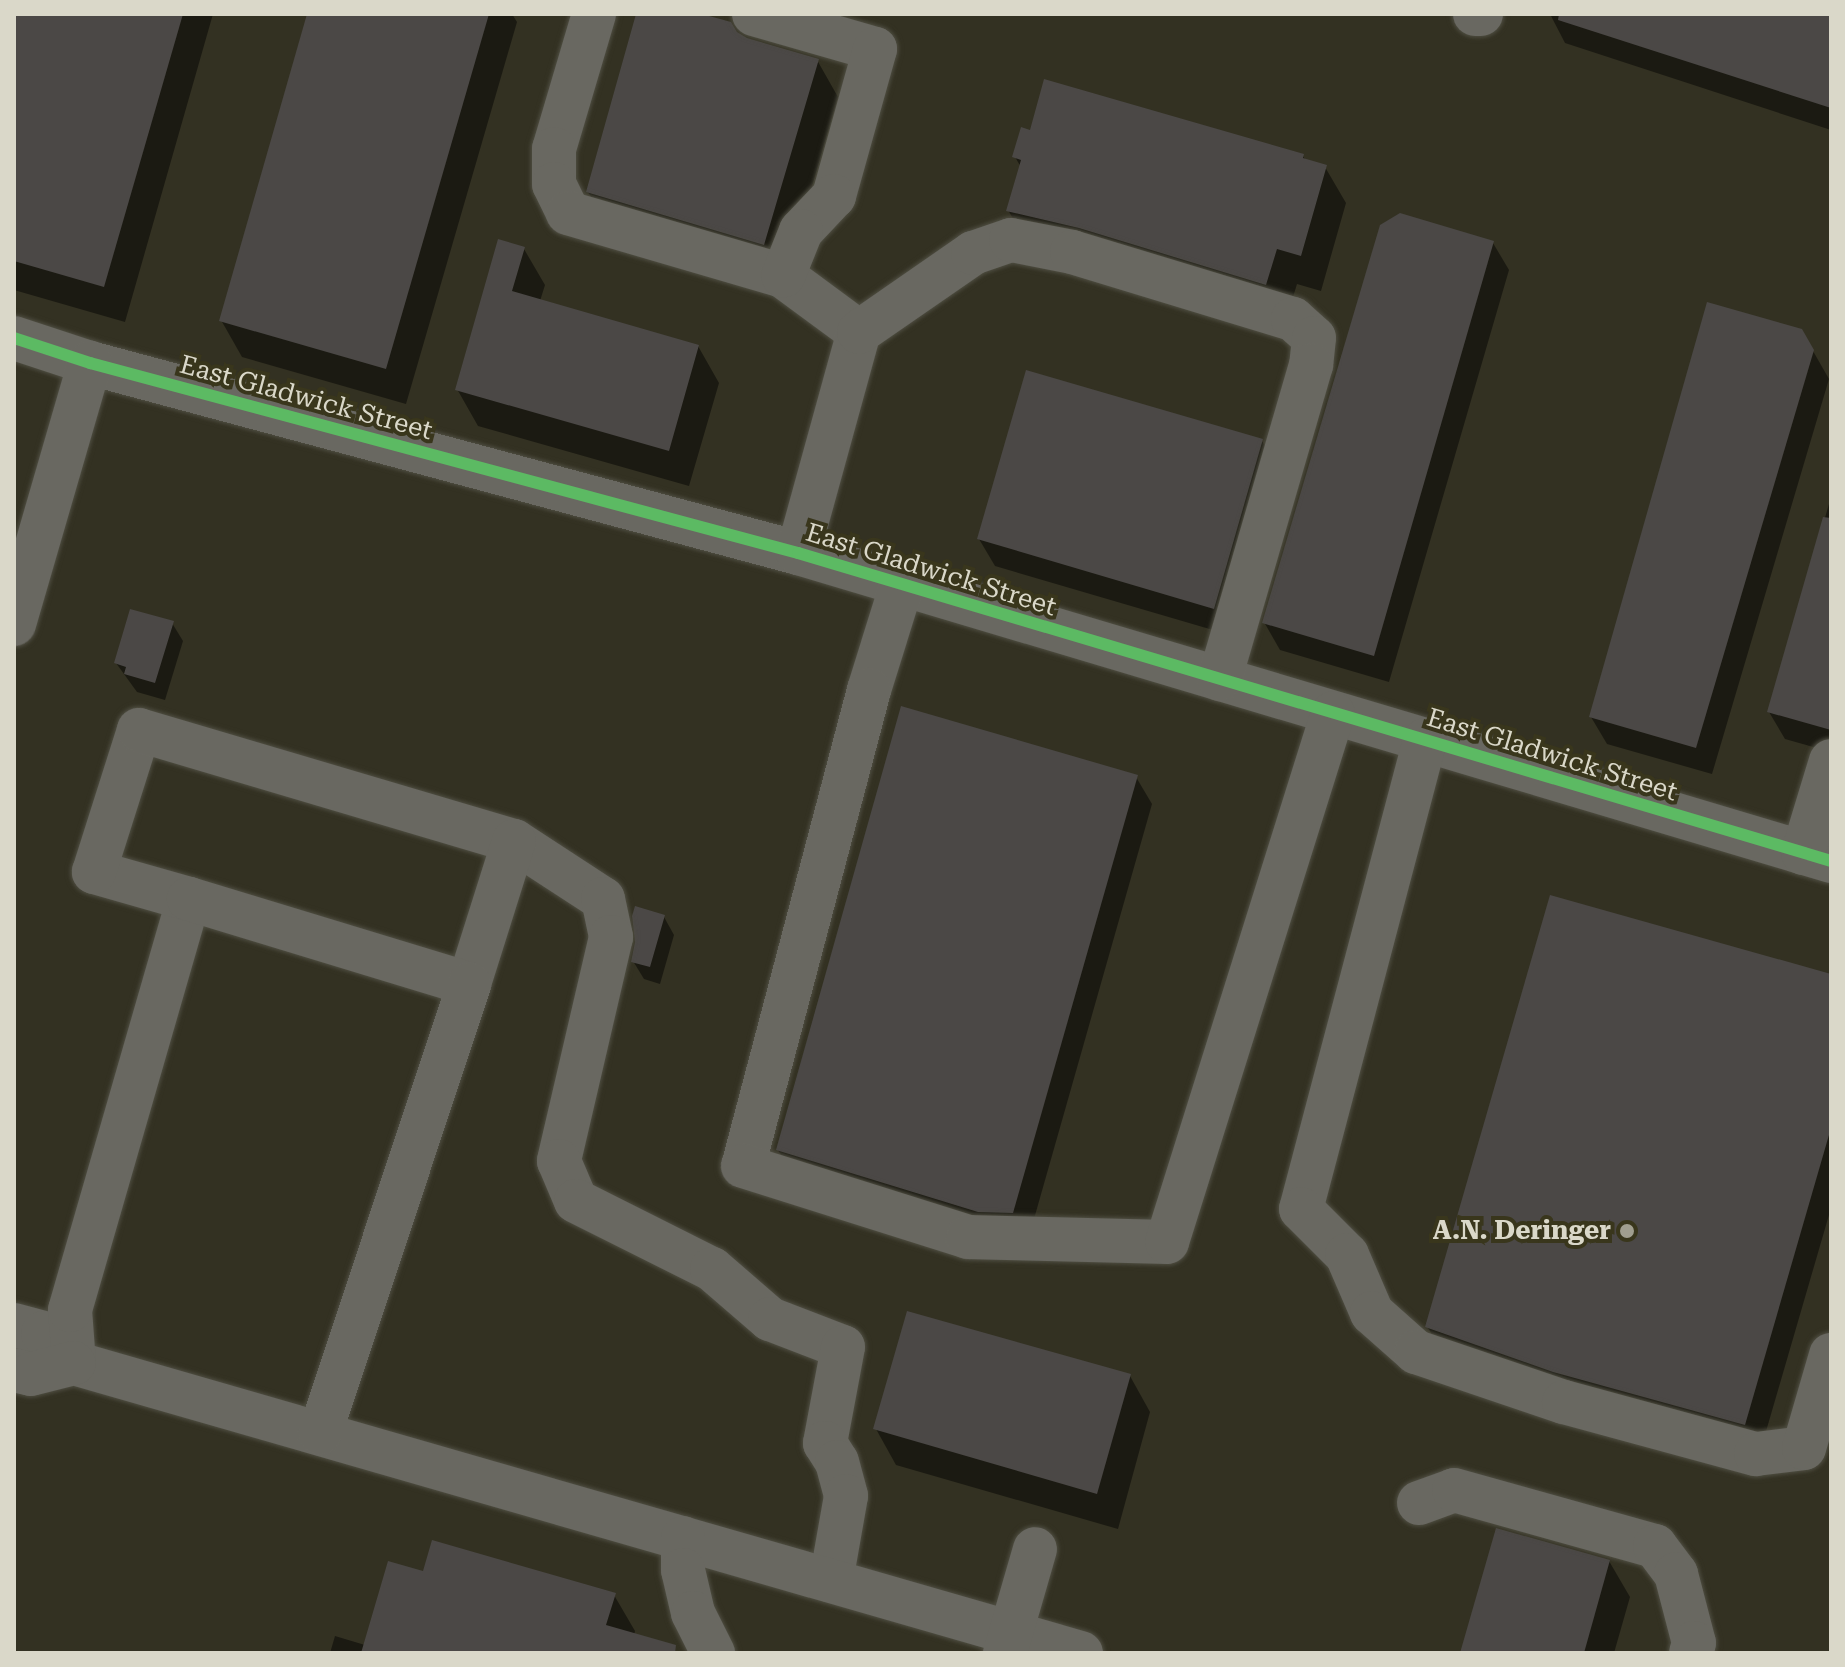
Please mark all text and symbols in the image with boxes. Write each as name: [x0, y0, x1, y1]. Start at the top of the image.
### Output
street label: East Gladwick Street: [176, 349, 436, 447]
street label: East Gladwick Street: [802, 517, 1060, 623]
street label: East Gladwick Street: [1423, 702, 1681, 808]
place label: A.N. Deringer: [1433, 1215, 1611, 1247]
marker: A.N. Deringer: [1618, 1222, 1636, 1240]

